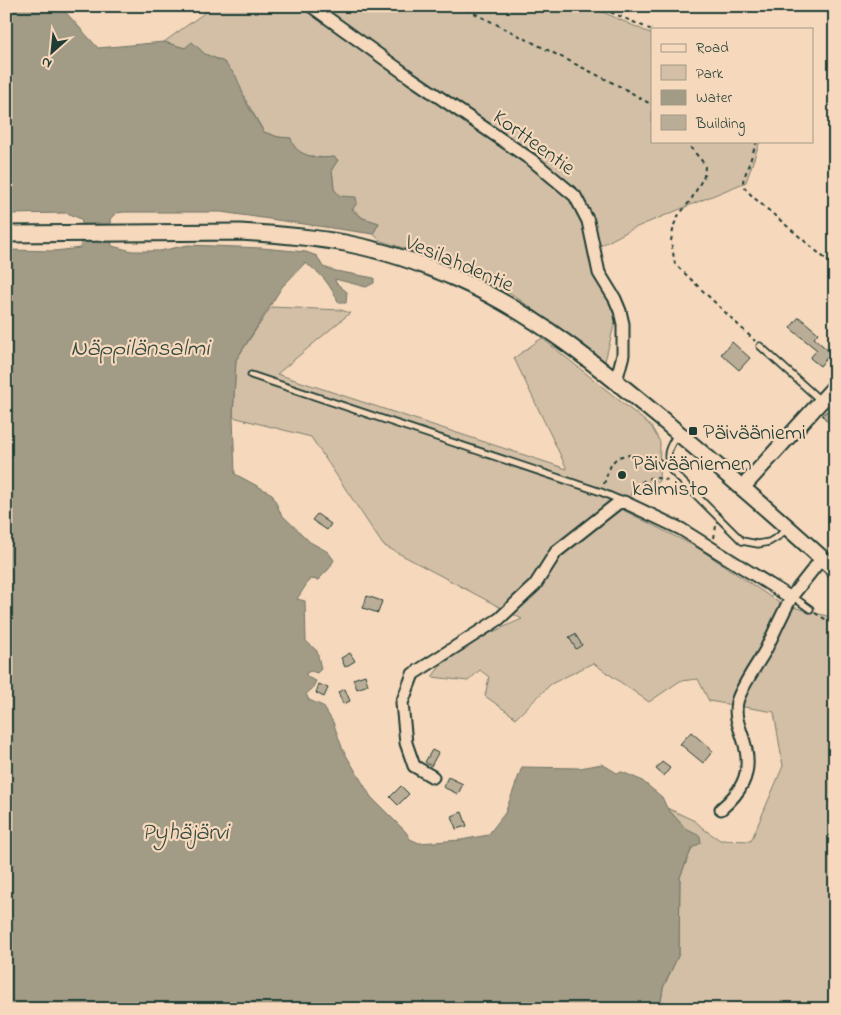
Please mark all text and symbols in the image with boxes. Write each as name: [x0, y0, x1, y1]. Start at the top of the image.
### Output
north arrow: [28, 28, 78, 78]
legend: [651, 28, 814, 142]
text: Road: [696, 37, 729, 59]
text: N: [38, 51, 56, 74]
text: Park: [696, 63, 724, 85]
text: Water: [696, 87, 732, 109]
street label: Kortteentie: [485, 102, 581, 185]
text: Building: [695, 113, 745, 136]
street label: Vesilahdentie: [398, 227, 518, 302]
water label: Näppilänsalmi: [71, 332, 212, 367]
place label: Päivääniemi: [703, 418, 806, 450]
marker: Päivääniemi: [687, 425, 699, 437]
place label: Päivääniemen kalmisto: [632, 449, 752, 506]
marker: Päivääniemen kalmisto: [616, 469, 628, 481]
water label: Pyhäjärvi: [141, 816, 231, 851]

